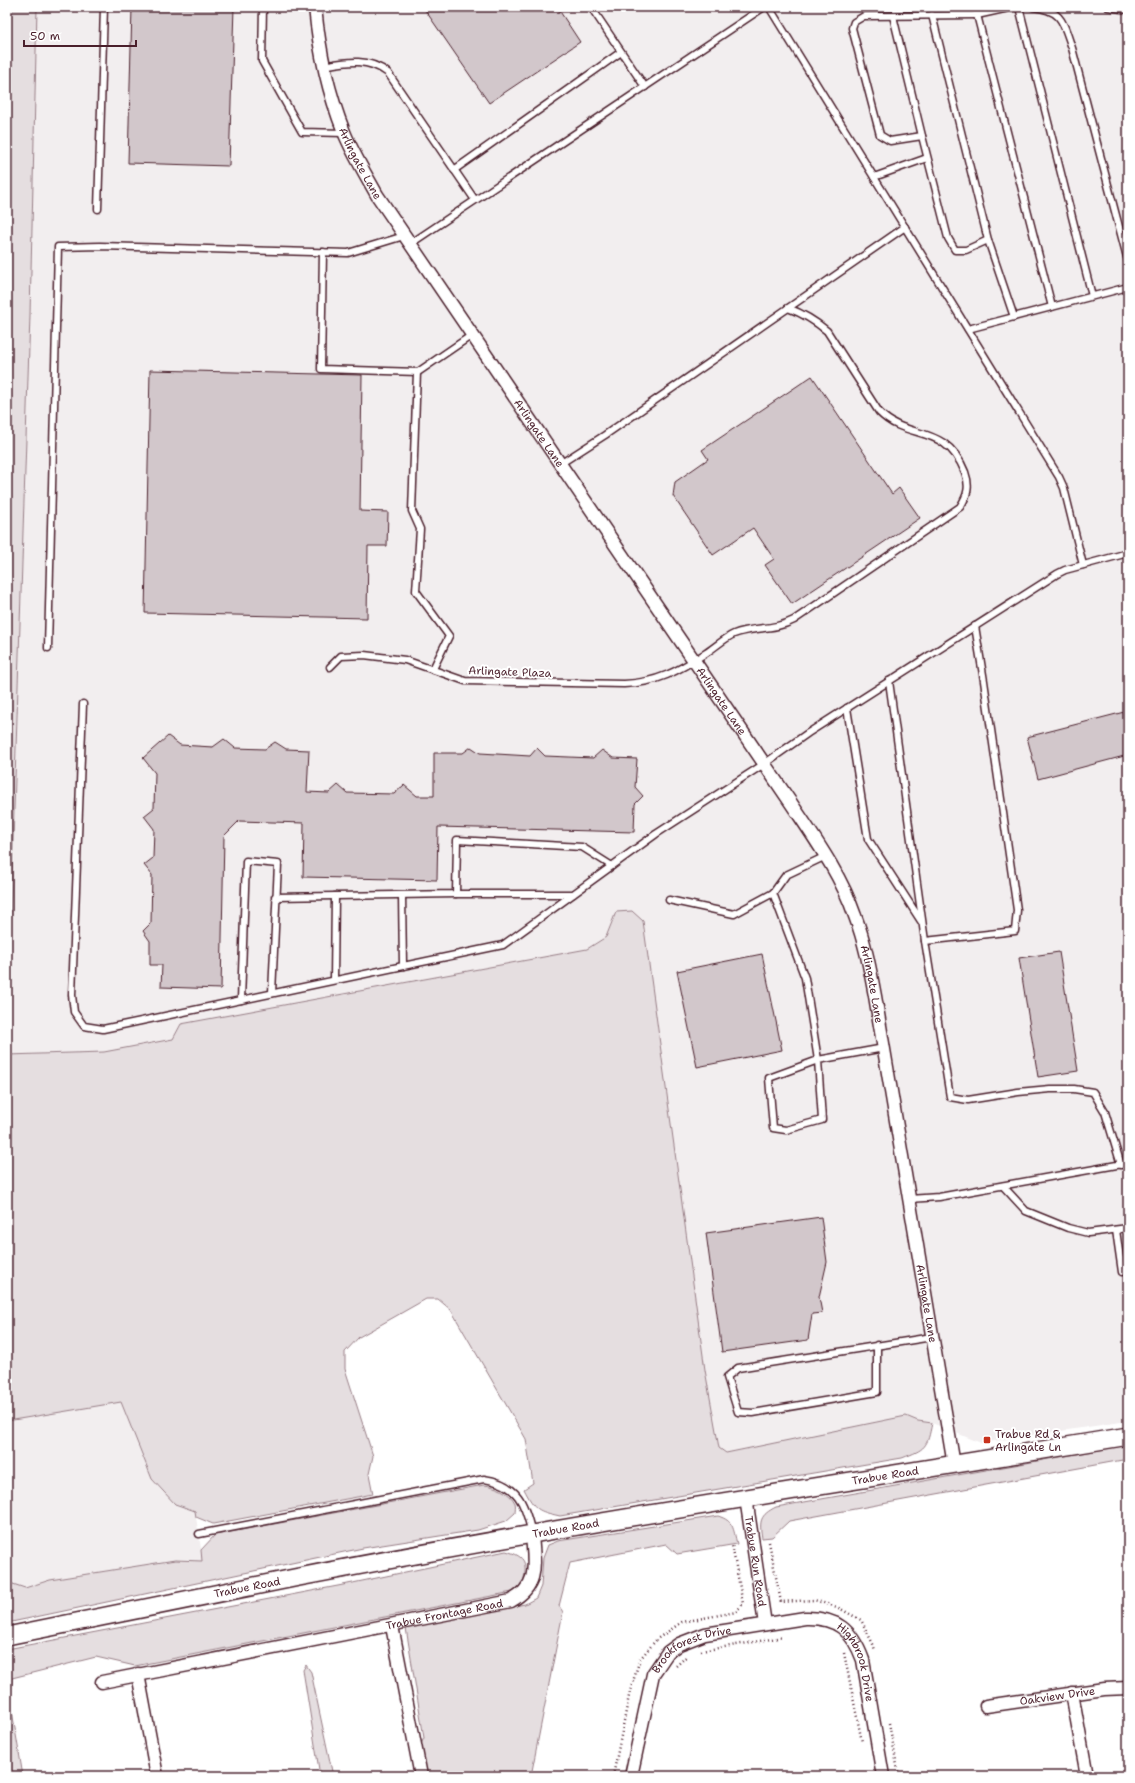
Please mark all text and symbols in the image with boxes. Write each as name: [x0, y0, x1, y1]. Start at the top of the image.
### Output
scale bar: [24, 22, 136, 48]
text: 50 m: [30, 28, 60, 44]
street label: Arlingate Lane: [335, 125, 385, 202]
street label: Arlingate Lane: [511, 396, 568, 470]
street label: Arlingate Plaza: [468, 663, 552, 681]
street label: Arlingate Lane: [693, 664, 750, 738]
street label: Arlingate Lane: [857, 943, 887, 1024]
street label: Arlingate Lane: [913, 1263, 941, 1344]
place label: Trabue Rd & Arlingate Ln: [995, 1427, 1061, 1455]
marker: Trabue Rd & Arlingate Ln: [982, 1435, 992, 1445]
street label: Trabue Road: [851, 1463, 920, 1488]
street label: Trabue Road: [531, 1515, 600, 1541]
street label: Trabue Run Road: [741, 1515, 770, 1608]
street label: Trabue Road: [212, 1573, 282, 1601]
street label: Trabue Frontage Road: [384, 1595, 504, 1633]
street label: Highbrook Drive: [834, 1619, 878, 1703]
street label: Brookforest Drive: [648, 1622, 733, 1676]
street label: Oakview Drive: [1019, 1683, 1096, 1709]

